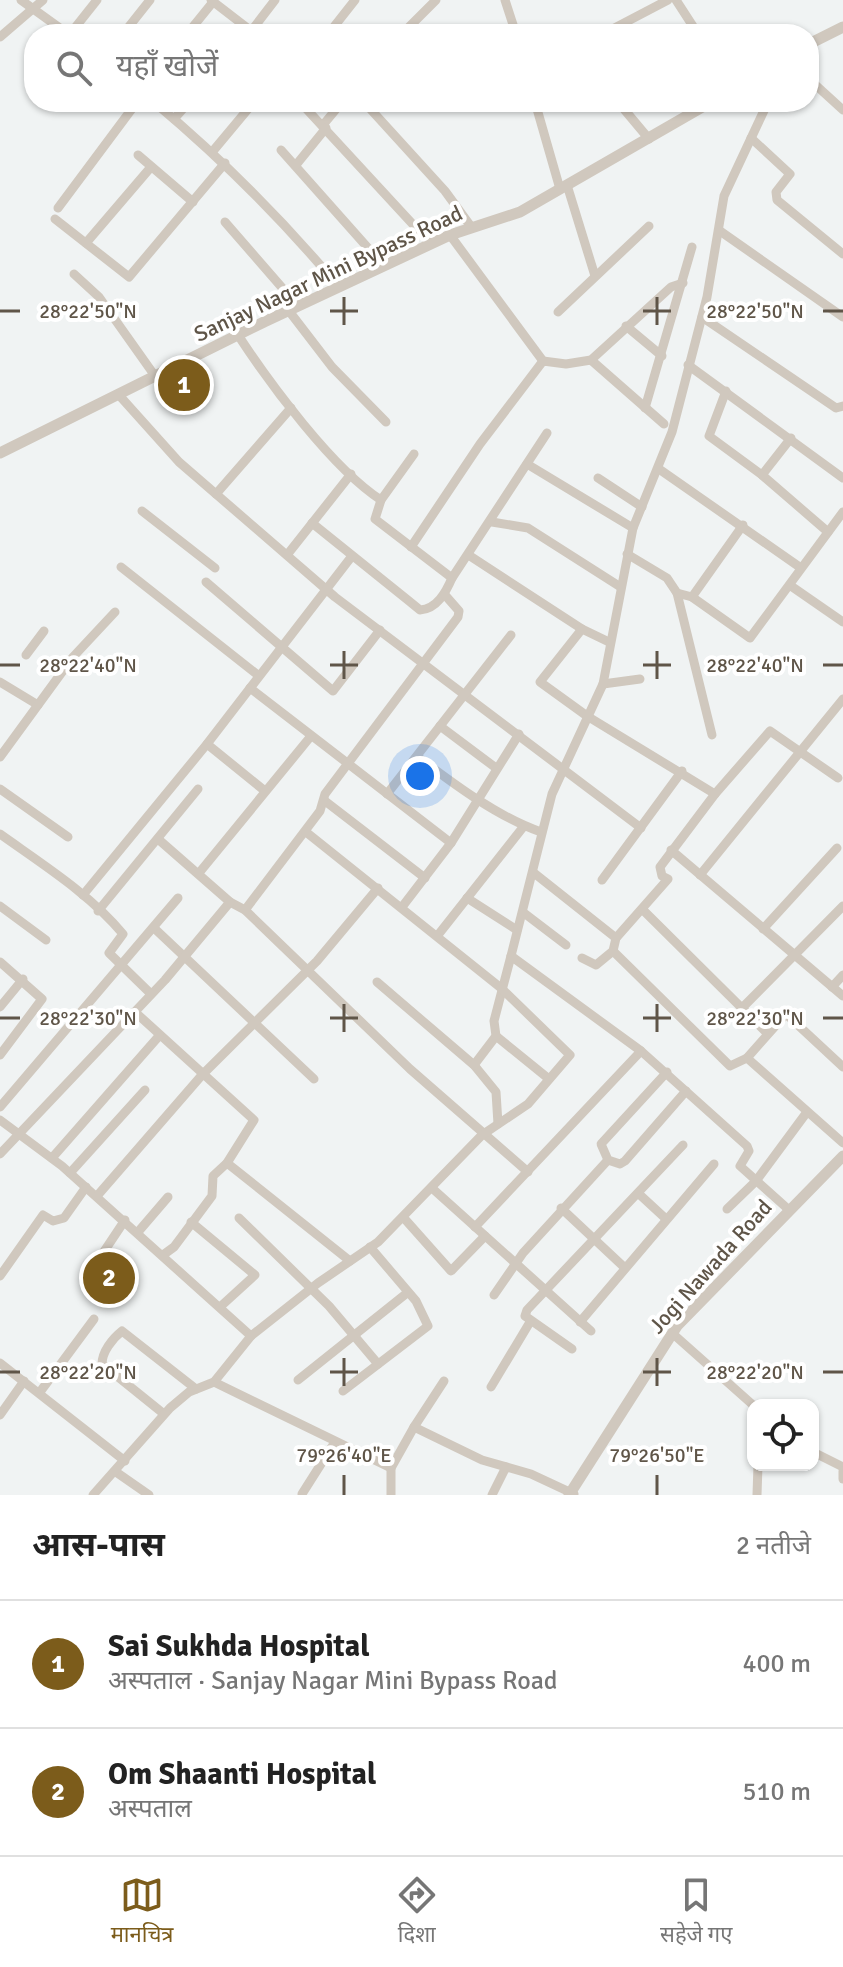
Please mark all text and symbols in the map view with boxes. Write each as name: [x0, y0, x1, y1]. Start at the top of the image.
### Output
search box: [24, 24, 819, 112]
icon: search: [52, 46, 96, 90]
text: यहाँ खोजें: [116, 48, 218, 85]
street label: Sanjay Nagar Mini Bypass Road: [190, 199, 467, 348]
text: 28°22'50"N: [39, 299, 137, 324]
text: 28°22'50"N: [706, 299, 804, 324]
pin: 1: [158, 355, 210, 415]
text: 28°22'40"N: [39, 653, 137, 678]
text: 28°22'40"N: [706, 653, 804, 678]
your location: [400, 756, 440, 796]
text: 28°22'30"N: [39, 1006, 137, 1031]
text: 28°22'30"N: [706, 1006, 804, 1031]
street label: Jogi Nawada Road: [643, 1194, 778, 1339]
pin: 2: [83, 1248, 135, 1308]
text: 28°22'20"N: [39, 1360, 137, 1385]
text: 28°22'20"N: [706, 1360, 804, 1385]
map controls: [747, 1399, 819, 1471]
button: locate: [747, 1399, 819, 1471]
text: 79°26'40"E: [296, 1443, 392, 1468]
text: 79°26'50"E: [609, 1443, 705, 1468]
text: आस-पास: [32, 1524, 165, 1566]
text: 2 नतीजे: [736, 1530, 811, 1562]
text: Sai Sukhda Hospital: [108, 1628, 370, 1665]
text: 1: [51, 1648, 65, 1680]
text: 400 m: [742, 1648, 811, 1680]
text: अस्पताल · Sanjay Nagar Mini Bypass Road: [108, 1665, 558, 1697]
text: Om Shaanti Hospital: [108, 1756, 376, 1793]
text: 2: [51, 1776, 65, 1808]
text: 510 m: [742, 1776, 811, 1808]
text: अस्पताल: [108, 1793, 192, 1825]
tab: मानचित्र: [111, 1873, 174, 1951]
tab: दिशा: [395, 1873, 439, 1951]
tab: सहेजे गए: [660, 1873, 732, 1951]

